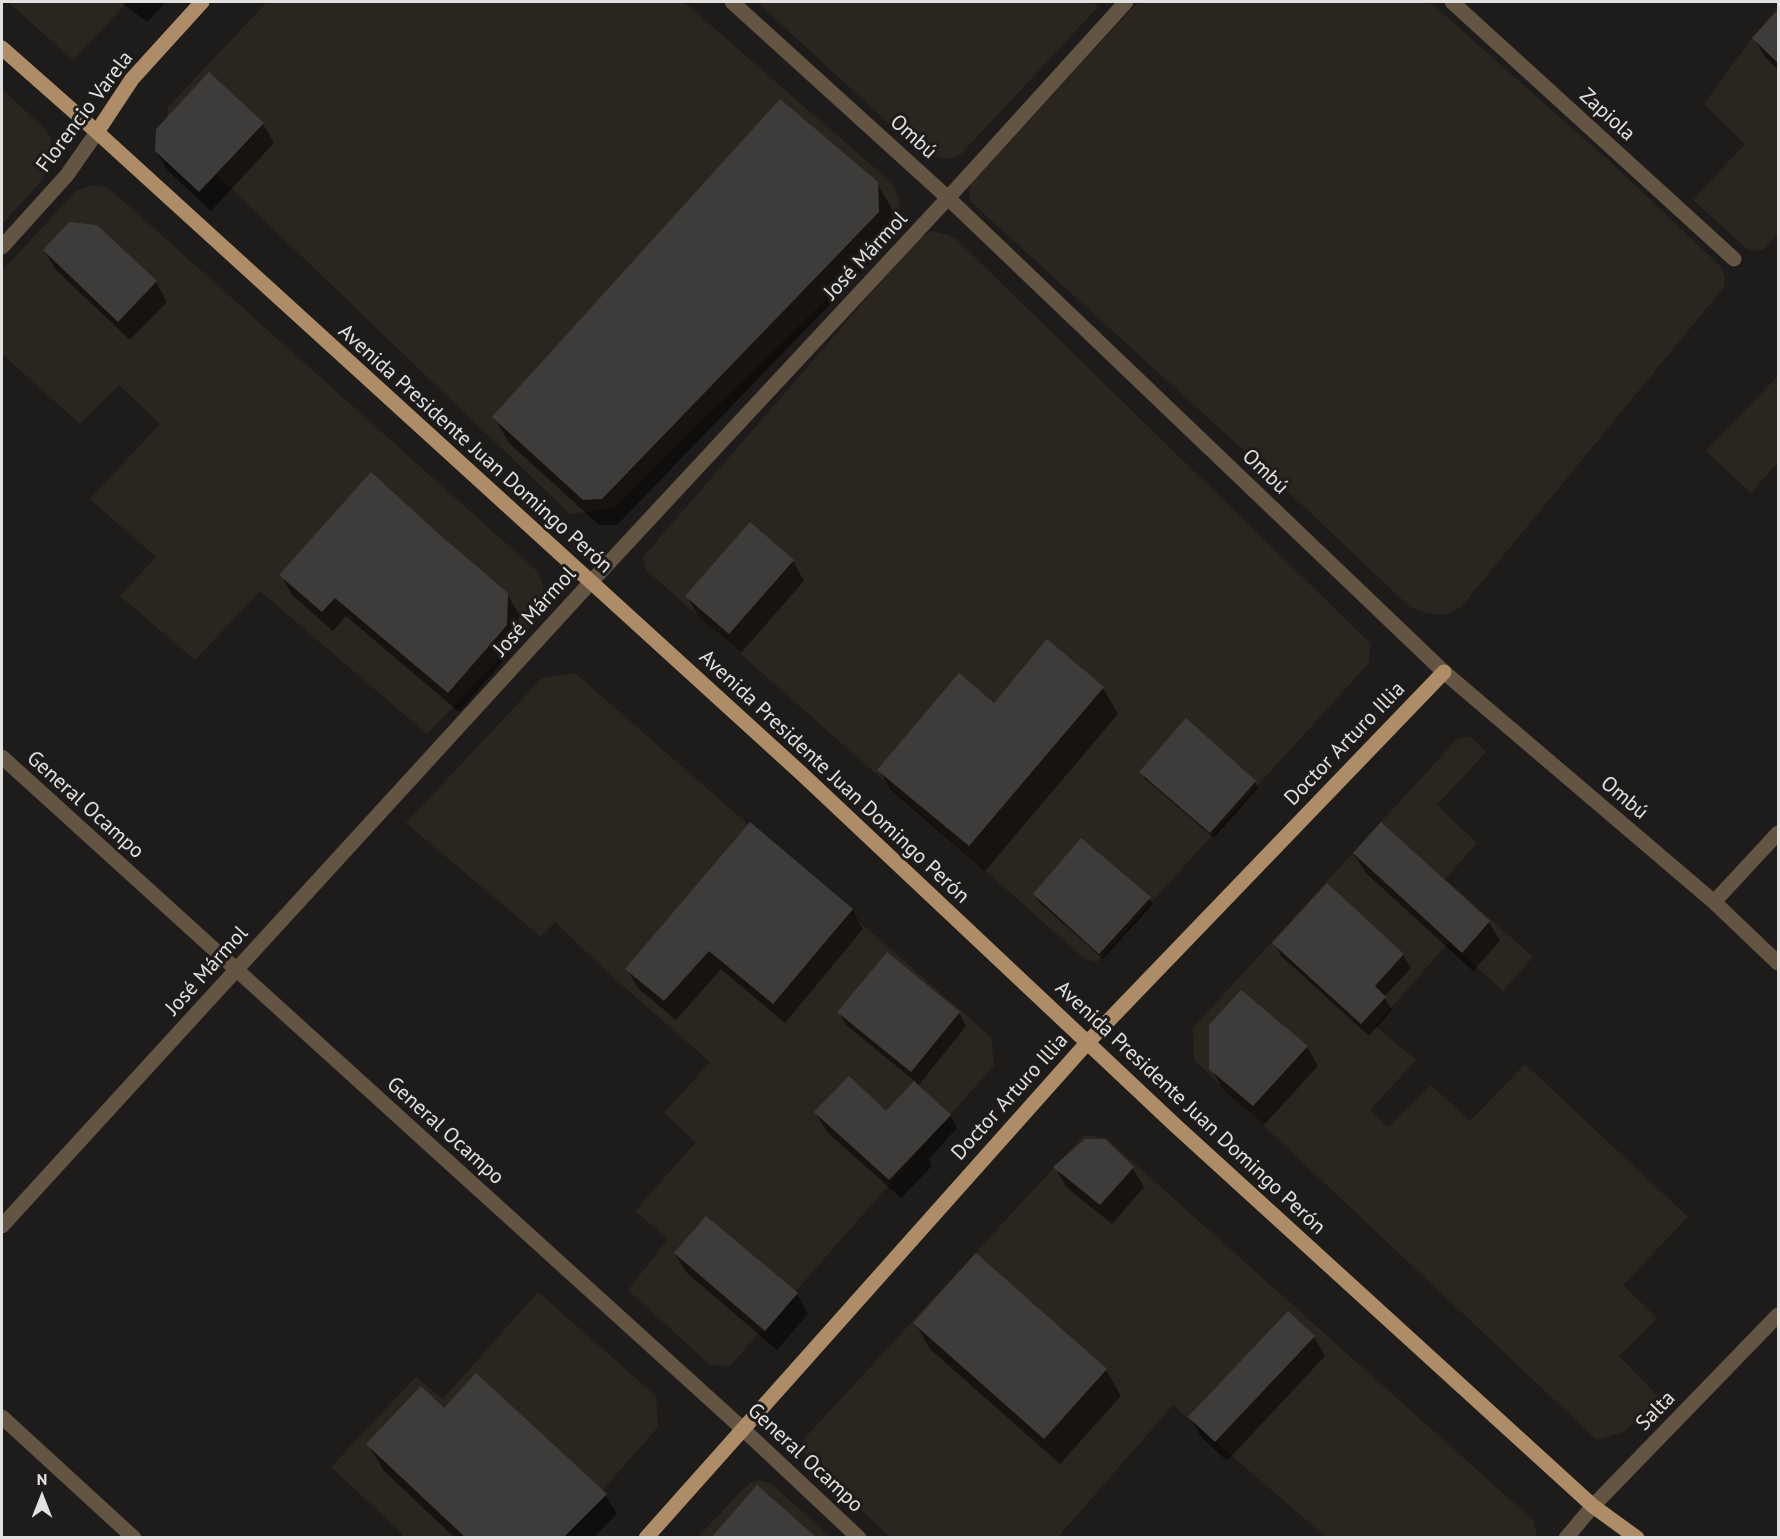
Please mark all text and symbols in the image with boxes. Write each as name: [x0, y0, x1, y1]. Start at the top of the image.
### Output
street label: Florencio Varela: [31, 46, 139, 178]
street label: Zapiola: [1574, 83, 1640, 147]
street label: Ombú: [884, 110, 942, 164]
street label: José Mármol: [819, 207, 913, 305]
street label: Avenida Presidente Juan Domingo Perón: [333, 319, 617, 579]
street label: Ombú: [1237, 444, 1293, 500]
street label: José Mármol: [488, 562, 582, 662]
street label: Avenida Presidente Juan Domingo Perón: [694, 645, 974, 909]
street label: Doctor Arturo Illia: [1280, 677, 1410, 811]
street label: General Ocampo: [21, 746, 149, 864]
street label: Ombú: [1595, 771, 1653, 825]
street label: José Mármol: [160, 921, 254, 1021]
street label: Avenida Presidente Juan Domingo Perón: [1050, 976, 1330, 1240]
street label: Doctor Arturo Illia: [946, 1028, 1074, 1166]
street label: General Ocampo: [381, 1072, 509, 1190]
street label: Salta: [1631, 1386, 1681, 1436]
street label: General Ocampo: [742, 1398, 868, 1518]
north arrow: [12, 1467, 72, 1527]
text: N: [37, 1469, 47, 1489]

